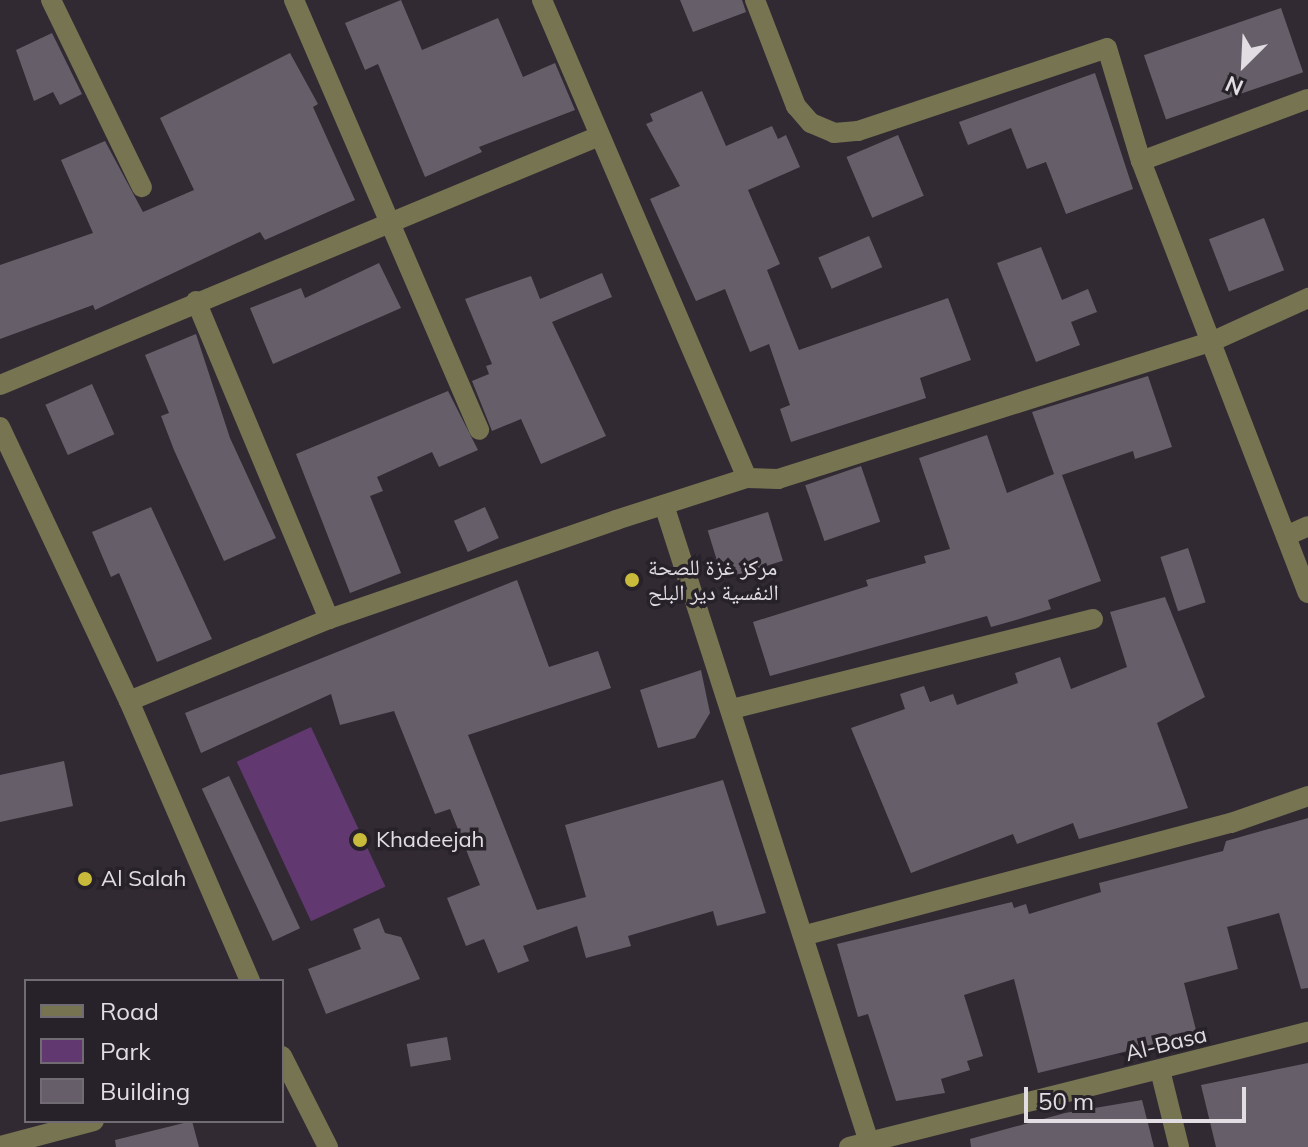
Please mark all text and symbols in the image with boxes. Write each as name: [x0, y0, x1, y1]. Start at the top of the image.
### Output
north arrow: [1204, 24, 1284, 104]
text: N: [1221, 70, 1248, 102]
place label: مركز غزة للصحة النفسية دير البلح: [648, 554, 779, 606]
marker: مركز غزة للصحة النفسية دير البلح: [623, 571, 641, 589]
place label: Khadeejah: [376, 827, 485, 853]
marker: Khadeejah: [351, 831, 369, 849]
place label: Al Salah: [101, 866, 186, 892]
marker: Al Salah: [76, 870, 94, 888]
legend: [24, 979, 284, 1123]
text: Road: [100, 996, 159, 1026]
street label: Al-Basa: [1122, 1021, 1210, 1067]
text: Park: [100, 1036, 151, 1066]
scale bar: [1028, 1071, 1250, 1121]
text: Building: [100, 1076, 190, 1106]
text: 50 m: [1038, 1086, 1094, 1116]

